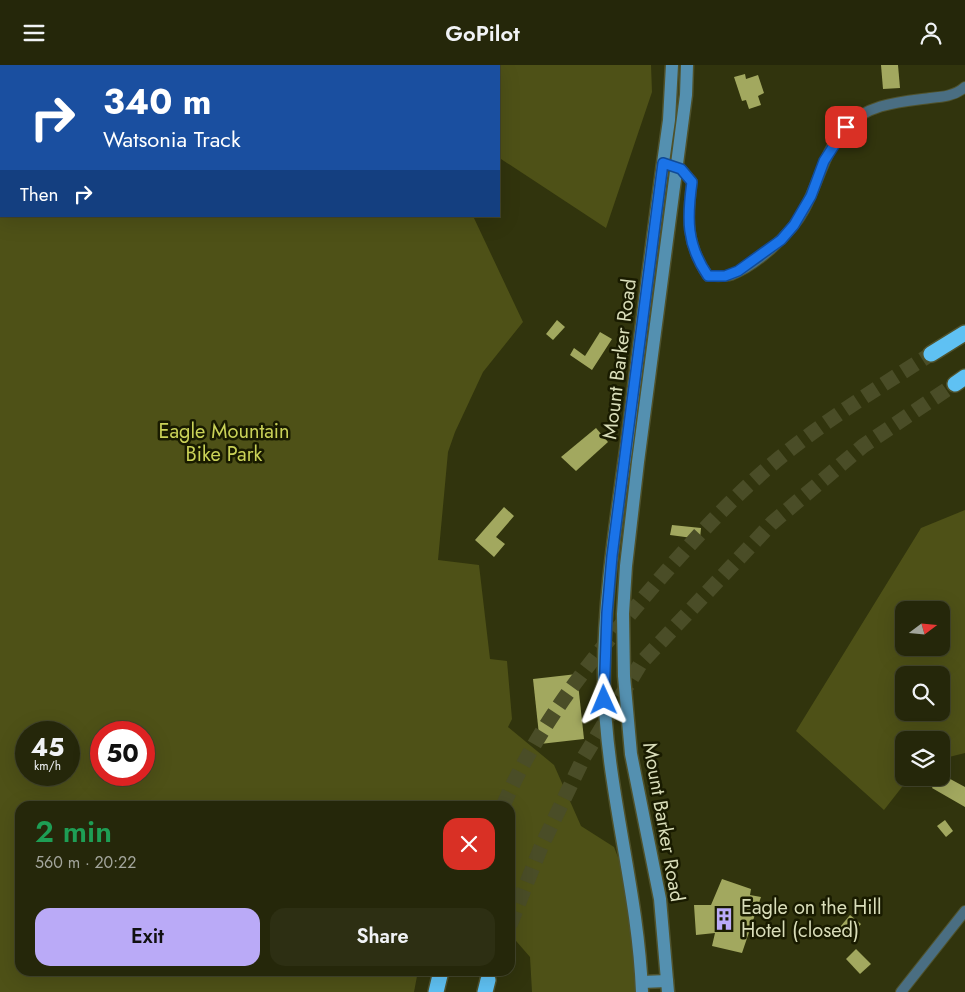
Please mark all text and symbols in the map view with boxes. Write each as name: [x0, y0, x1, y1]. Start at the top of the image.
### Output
text: GoPilot: [445, 17, 520, 49]
icon: menu: [20, 19, 48, 47]
icon: person: [917, 19, 945, 47]
text: 340 m: [103, 77, 212, 127]
icon: right: [20, 85, 85, 150]
pin: [825, 106, 867, 148]
icon: arrive: [832, 113, 860, 141]
text: Watsonia Track: [103, 123, 241, 155]
icon: right: [69, 180, 97, 208]
text: Then: [20, 181, 59, 208]
street label: Mount Barker Road: [595, 277, 644, 441]
park label: Eagle Mountain Bike Park: [158, 417, 290, 469]
north arrow: [895, 601, 950, 656]
map controls: [895, 601, 950, 786]
button: search: [895, 666, 950, 721]
position arrow: [577, 673, 629, 725]
speed limit sign: 50: [90, 721, 155, 786]
text: 45: [31, 729, 64, 765]
button: layers: [895, 731, 950, 786]
street label: Mount Barker Road: [635, 740, 692, 904]
text: km/h: [34, 757, 61, 775]
text: 2 min: [35, 810, 112, 853]
button: close: [443, 818, 495, 870]
text: 560 m · 20:22: [35, 851, 136, 874]
place label: Eagle on the Hill Hotel (closed): [741, 893, 882, 945]
building icon: Eagle on the Hill Hotel (closed): [711, 906, 737, 932]
button: Exit: [35, 908, 260, 966]
button: Share: [270, 908, 495, 966]

